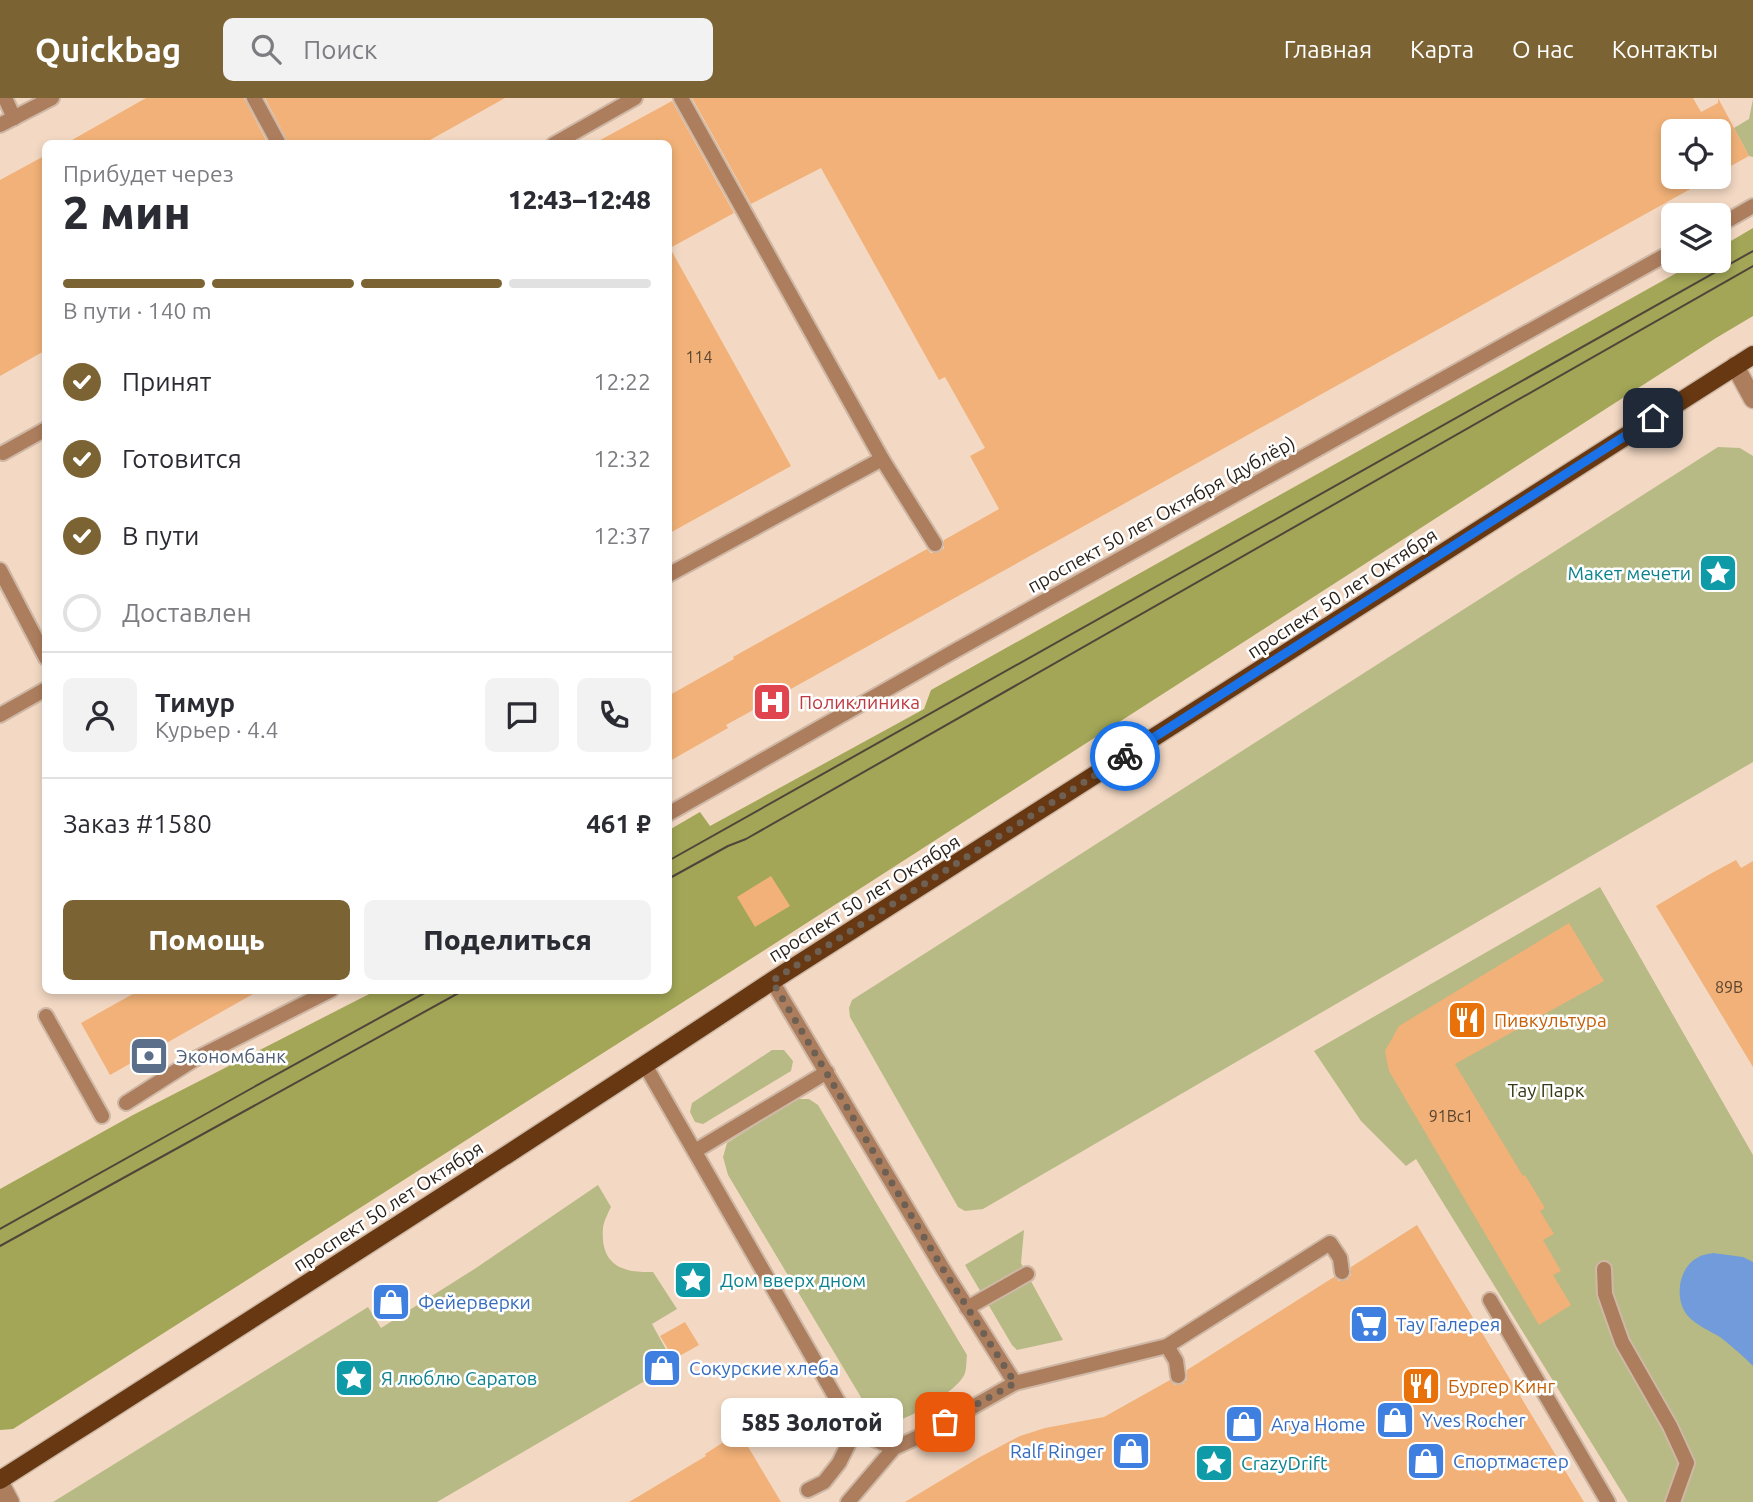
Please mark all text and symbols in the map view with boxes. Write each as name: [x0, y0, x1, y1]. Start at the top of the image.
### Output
search box: [223, 18, 713, 81]
icon: search: [247, 30, 285, 68]
text: Quickbag: [35, 31, 181, 68]
text: Поиск: [303, 35, 377, 64]
text: Главная: [1284, 36, 1372, 63]
text: Карта: [1410, 36, 1474, 63]
text: О нас: [1512, 36, 1574, 63]
text: Контакты: [1612, 36, 1718, 63]
map controls: [1661, 119, 1731, 273]
button: locate: [1661, 119, 1731, 189]
text: Прибудет через: [63, 161, 234, 186]
text: 12:43–12:48: [508, 185, 651, 214]
text: 2 мин: [63, 186, 191, 238]
button: layers: [1661, 203, 1731, 273]
text: В пути · 140 m: [63, 298, 212, 323]
house number: 114: [685, 348, 713, 366]
icon: check: [63, 363, 101, 401]
text: Принят: [122, 367, 211, 396]
text: 12:22: [593, 369, 651, 394]
pin: [1623, 388, 1683, 448]
icon: home: [1634, 399, 1672, 437]
street label: проспект 50 лет Октября (дублёр): [1023, 431, 1299, 597]
icon: check: [63, 440, 101, 478]
text: Готовится: [122, 444, 242, 473]
text: 12:32: [593, 446, 651, 471]
icon: check: [63, 517, 101, 555]
text: В пути: [122, 521, 199, 550]
text: 12:37: [593, 523, 651, 548]
street label: проспект 50 лет Октября: [1243, 523, 1441, 663]
place icon: Макет мечети: [1697, 552, 1739, 594]
place label: Макет мечети: [1568, 562, 1691, 584]
text: Доставлен: [122, 598, 252, 627]
button: person: [63, 678, 137, 752]
button: chat: [485, 678, 559, 752]
button: phone: [577, 678, 651, 752]
hospital icon: Поликлиника: [751, 681, 793, 723]
text: Тимур: [155, 688, 235, 717]
place label: Поликлиника: [799, 691, 920, 713]
text: Курьер · 4.4: [155, 717, 279, 742]
courier: [1090, 721, 1160, 791]
icon: bike: [1106, 737, 1144, 775]
text: Заказ #1580: [63, 809, 212, 838]
text: 461 ₽: [586, 809, 651, 838]
street label: проспект 50 лет Октября: [764, 830, 964, 966]
button: Помощь: [63, 900, 350, 980]
button: Поделиться: [364, 900, 651, 980]
house number: 89В: [1715, 978, 1743, 996]
restaurant icon: Пивкультура: [1446, 999, 1488, 1041]
place label: Пивкультура: [1494, 1009, 1607, 1031]
bank icon: Экономбанк: [128, 1035, 170, 1077]
place label: Экономбанк: [176, 1045, 286, 1067]
park label: Тау Парк: [1508, 1079, 1585, 1101]
house number: 91Вс1: [1429, 1107, 1473, 1125]
street label: проспект 50 лет Октября: [289, 1136, 487, 1276]
place icon: Дом вверх дном: [672, 1259, 714, 1301]
place label: Дом вверх дном: [720, 1269, 866, 1291]
shop icon: Фейерверки: [370, 1281, 412, 1323]
place label: Фейерверки: [418, 1291, 531, 1313]
supermarket icon: Тау Галерея: [1348, 1303, 1390, 1345]
place label: Тау Галерея: [1396, 1313, 1500, 1335]
shop icon: Сокурские хлеба: [641, 1347, 683, 1389]
place icon: Я люблю Саратов: [333, 1357, 375, 1399]
place label: Сокурские хлеба: [689, 1357, 839, 1379]
restaurant icon: Бургер Кинг: [1400, 1365, 1442, 1407]
place label: Я люблю Саратов: [381, 1367, 537, 1389]
place label: Бургер Кинг: [1448, 1375, 1555, 1397]
pin: [915, 1392, 975, 1452]
callout: 585 Золотой: [721, 1398, 903, 1446]
shop icon: Yves Rocher: [1374, 1399, 1416, 1441]
icon: bag: [926, 1403, 964, 1441]
shop icon: Arya Home: [1223, 1403, 1265, 1445]
place label: Yves Rocher: [1422, 1409, 1526, 1431]
text: 585 Золотой: [741, 1410, 883, 1435]
place label: Arya Home: [1271, 1413, 1365, 1435]
shop icon: Ralf Ringer: [1110, 1430, 1152, 1472]
place label: Ralf Ringer: [1010, 1440, 1104, 1462]
shop icon: Спортмастер: [1405, 1440, 1447, 1482]
place icon: CrazyDrift: [1193, 1442, 1235, 1484]
place label: Спортмастер: [1453, 1450, 1569, 1472]
place label: CrazyDrift: [1241, 1452, 1328, 1474]

